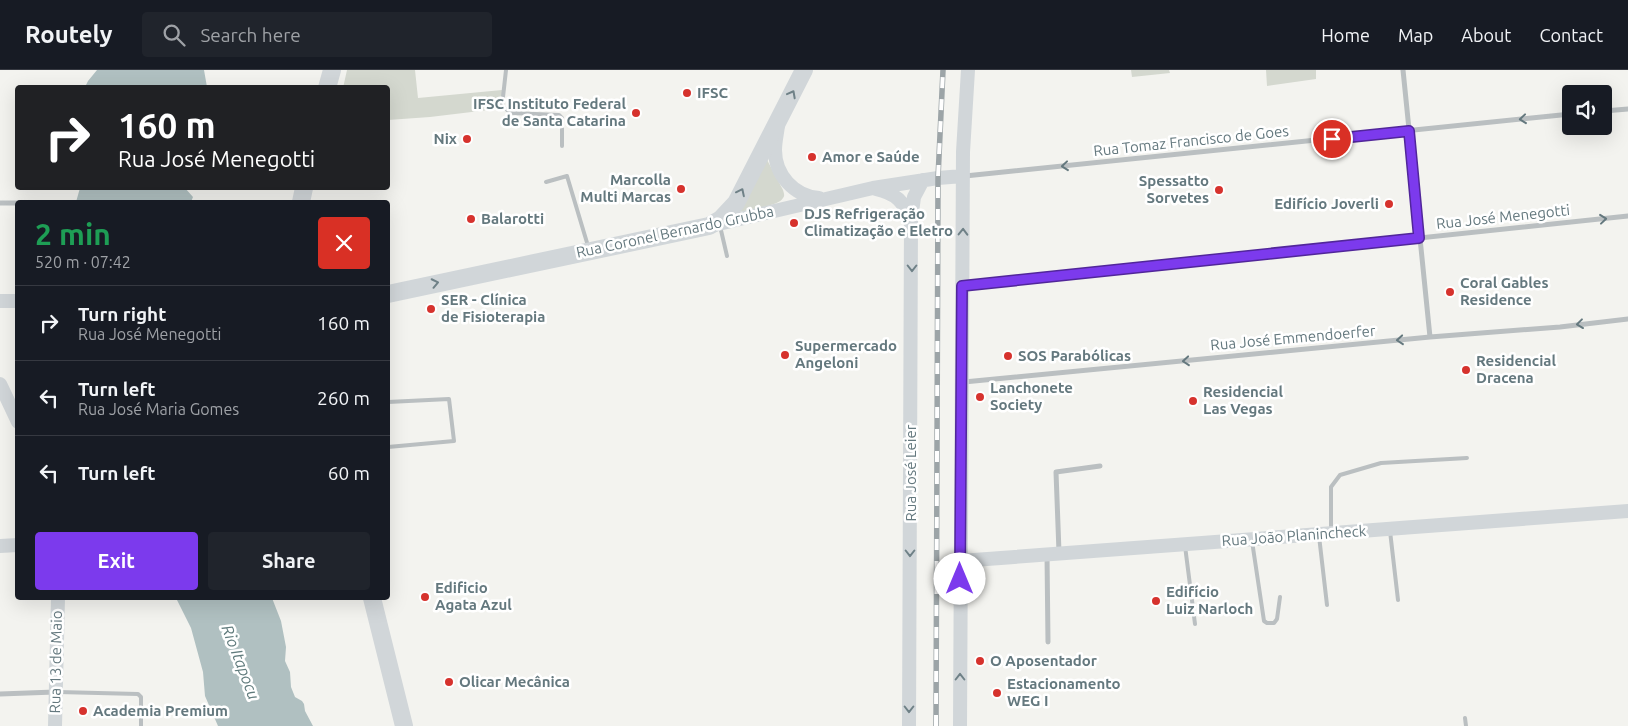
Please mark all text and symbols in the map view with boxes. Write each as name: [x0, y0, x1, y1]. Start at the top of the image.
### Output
search box: [142, 12, 492, 57]
text: Routely: [25, 21, 112, 48]
icon: search: [160, 21, 188, 49]
text: Search here: [200, 24, 301, 46]
text: Home: [1321, 25, 1370, 45]
text: Map: [1398, 25, 1433, 45]
text: About: [1461, 25, 1511, 45]
text: Contact: [1539, 25, 1603, 45]
place label: IFSC: [697, 84, 728, 101]
map controls: [1562, 85, 1612, 135]
button: sound: [1562, 85, 1612, 135]
marker: IFSC: [681, 87, 693, 99]
one-way arrow: [786, 91, 796, 100]
place label: IFSC Instituto Federal de Santa Catarina: [473, 95, 626, 129]
icon: right: [35, 105, 100, 170]
text: 160 m: [118, 105, 216, 145]
marker: IFSC Instituto Federal de Santa Catarina: [630, 107, 642, 119]
one-way arrow: [1518, 113, 1526, 124]
pin: [1311, 118, 1353, 160]
street label: Rua Tomaz Francisco de Goes: [1092, 122, 1289, 159]
icon: arrive: [1318, 125, 1346, 153]
place label: Nix: [434, 130, 457, 147]
marker: Nix: [461, 133, 473, 145]
text: Rua José Menegotti: [118, 146, 315, 171]
place label: Amor e Saúde: [822, 148, 920, 165]
marker: Amor e Saúde: [806, 151, 818, 163]
one-way arrow: [1061, 160, 1069, 171]
place label: Marcolla Multi Marcas: [580, 171, 671, 205]
place label: Spessatto Sorvetes: [1139, 172, 1209, 206]
marker: Marcolla Multi Marcas: [675, 183, 687, 195]
marker: Spessatto Sorvetes: [1213, 184, 1225, 196]
one-way arrow: [735, 188, 746, 197]
place label: Edifício Joverli: [1274, 195, 1379, 212]
marker: Edifício Joverli: [1383, 198, 1395, 210]
street label: Rua José Menegotti: [1435, 201, 1571, 232]
street label: Rua Coronel Bernardo Grubba: [575, 202, 775, 261]
place label: DJS Refrigeração Climatização e Eletro: [804, 205, 953, 240]
place label: Balarotti: [481, 210, 544, 227]
marker: Balarotti: [465, 213, 477, 225]
one-way arrow: [1599, 214, 1607, 225]
text: 2 min: [35, 217, 111, 251]
button: close: [318, 217, 370, 269]
marker: DJS Refrigeração Climatização e Eletro: [788, 217, 800, 229]
one-way arrow: [958, 228, 968, 236]
text: 520 m · 07:42: [35, 253, 131, 271]
one-way arrow: [907, 265, 917, 273]
place label: Coral Gables Residence: [1460, 274, 1549, 308]
one-way arrow: [431, 279, 440, 289]
marker: Coral Gables Residence: [1444, 286, 1456, 298]
place label: SER - Clínica de Fisioterapia: [441, 291, 545, 325]
text: Turn right: [78, 303, 166, 325]
marker: SER - Clínica de Fisioterapia: [425, 303, 437, 315]
icon: right: [35, 309, 63, 337]
text: 160 m: [317, 312, 370, 334]
one-way arrow: [1575, 318, 1583, 329]
street label: Rua José Emmendoerfer: [1210, 322, 1377, 353]
text: Rua José Menegotti: [78, 325, 221, 343]
one-way arrow: [1396, 334, 1404, 345]
place label: Supermercado Angeloni: [795, 337, 897, 371]
place label: SOS Parabólicas: [1018, 347, 1131, 364]
marker: Supermercado Angeloni: [779, 349, 791, 361]
marker: SOS Parabólicas: [1002, 350, 1014, 362]
place label: Residencial Dracena: [1476, 352, 1557, 386]
one-way arrow: [1182, 355, 1190, 366]
marker: Residencial Dracena: [1460, 364, 1472, 376]
text: Turn left: [78, 378, 156, 400]
place label: Lanchonete Society: [990, 379, 1073, 413]
place label: Residencial Las Vegas: [1203, 383, 1284, 417]
icon: left: [35, 384, 63, 412]
text: 260 m: [317, 387, 370, 409]
marker: Lanchonete Society: [974, 391, 986, 403]
marker: Residencial Las Vegas: [1187, 395, 1199, 407]
text: Rua José Maria Gomes: [78, 400, 239, 418]
street label: Rua José Leier: [902, 424, 919, 521]
icon: left: [35, 459, 63, 487]
text: Turn left: [78, 462, 156, 484]
text: 60 m: [328, 462, 370, 484]
street label: Rua João Planincheck: [1221, 522, 1367, 549]
button: Exit: [35, 532, 198, 590]
button: Share: [208, 532, 370, 590]
one-way arrow: [905, 550, 915, 558]
position arrow: [933, 552, 985, 604]
place label: Edificio Agata Azul: [435, 579, 512, 613]
place label: Edifício Luiz Narloch: [1166, 583, 1253, 617]
marker: Edificio Agata Azul: [419, 591, 431, 603]
marker: Edifício Luiz Narloch: [1150, 595, 1162, 607]
street label: Rua 13 de Maio: [46, 610, 65, 714]
water label: Rio Itapocu: [219, 622, 264, 702]
place label: O Aposentador: [990, 652, 1098, 669]
marker: O Aposentador: [974, 655, 986, 667]
place label: Olicar Mecânica: [459, 673, 570, 690]
one-way arrow: [955, 673, 965, 681]
place label: Estacionamento WEG I: [1007, 675, 1120, 709]
marker: Olicar Mecânica: [443, 676, 455, 688]
marker: Estacionamento WEG I: [991, 687, 1003, 699]
place label: Academia Premium: [93, 702, 228, 719]
marker: Academia Premium: [77, 705, 89, 717]
one-way arrow: [904, 705, 915, 713]

